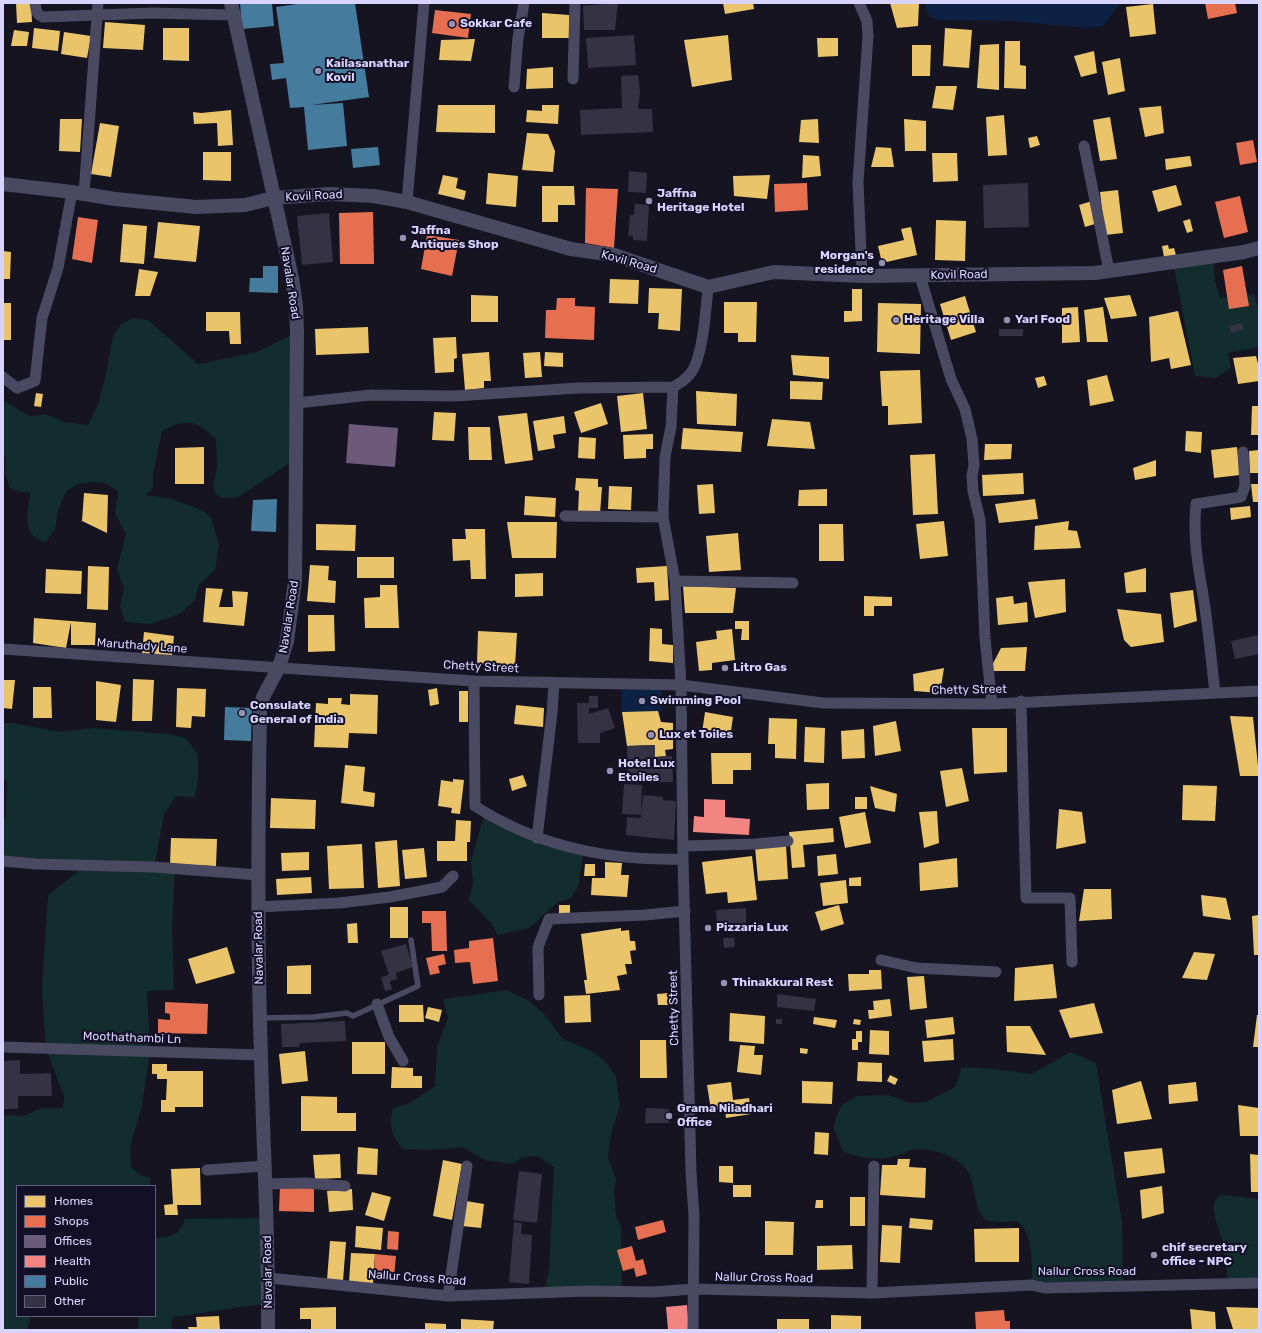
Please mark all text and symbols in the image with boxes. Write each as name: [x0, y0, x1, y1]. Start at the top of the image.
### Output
place label: Sokkar Cafe: [460, 17, 532, 31]
marker: Sokkar Cafe: [447, 19, 457, 29]
place label: Kailasanathar Kovil: [326, 57, 409, 85]
marker: Kailasanathar Kovil: [313, 66, 323, 76]
street label: Kovil Road: [285, 187, 343, 205]
place label: Jaffna Heritage Hotel: [657, 187, 744, 215]
marker: Jaffna Heritage Hotel: [644, 196, 654, 206]
place label: Jaffna Antiques Shop: [411, 224, 499, 252]
marker: Jaffna Antiques Shop: [398, 233, 408, 243]
street label: Navalar Road: [277, 246, 303, 320]
street label: Kovil Road: [599, 247, 659, 277]
place label: Morgan's residence: [815, 249, 874, 277]
marker: Morgan's residence: [877, 258, 887, 268]
street label: Kovil Road: [930, 267, 988, 283]
place label: Heritage Villa: [904, 313, 984, 327]
place label: Yarl Food: [1015, 313, 1070, 327]
marker: Heritage Villa: [891, 315, 901, 325]
marker: Yarl Food: [1002, 315, 1012, 325]
street label: Navalar Road: [276, 580, 302, 654]
street label: Maruthady Lane: [96, 636, 188, 656]
street label: Chetty Street: [443, 658, 519, 676]
place label: Litro Gas: [733, 661, 787, 675]
marker: Litro Gas: [720, 663, 730, 673]
street label: Chetty Street: [931, 682, 1007, 698]
place label: Swimming Pool: [650, 694, 741, 708]
marker: Swimming Pool: [637, 696, 647, 706]
place label: Consulate General of India: [250, 699, 344, 727]
marker: Consulate General of India: [237, 708, 247, 718]
place label: Lux et Toiles: [659, 728, 733, 742]
marker: Lux et Toiles: [646, 730, 656, 740]
place label: Hotel Lux Etoiles: [618, 757, 675, 785]
marker: Hotel Lux Etoiles: [605, 766, 615, 776]
street label: Navalar Road: [251, 911, 267, 985]
place label: Pizzaria Lux: [716, 921, 788, 935]
marker: Pizzaria Lux: [703, 923, 713, 933]
street label: Chetty Street: [666, 970, 682, 1046]
place label: Thinakkural Rest: [732, 976, 833, 990]
marker: Thinakkural Rest: [719, 978, 729, 988]
street label: Moothathambi Ln: [83, 1029, 181, 1047]
place label: Grama Niladhari Office: [677, 1102, 773, 1130]
marker: Grama Niladhari Office: [664, 1111, 674, 1121]
legend: [16, 1185, 156, 1317]
text: Homes: [54, 1194, 93, 1208]
text: Shops: [54, 1214, 89, 1228]
text: Offices: [54, 1234, 92, 1248]
street label: Navalar Road: [260, 1235, 276, 1309]
place label: chif secretary office - NPC: [1162, 1241, 1247, 1269]
marker: chif secretary office - NPC: [1149, 1250, 1159, 1260]
text: Health: [54, 1254, 91, 1268]
street label: Nallur Cross Road: [1038, 1265, 1136, 1279]
street label: Nallur Cross Road: [367, 1267, 467, 1289]
street label: Nallur Cross Road: [715, 1270, 813, 1286]
text: Public: [54, 1274, 89, 1288]
text: Other: [54, 1294, 85, 1308]

